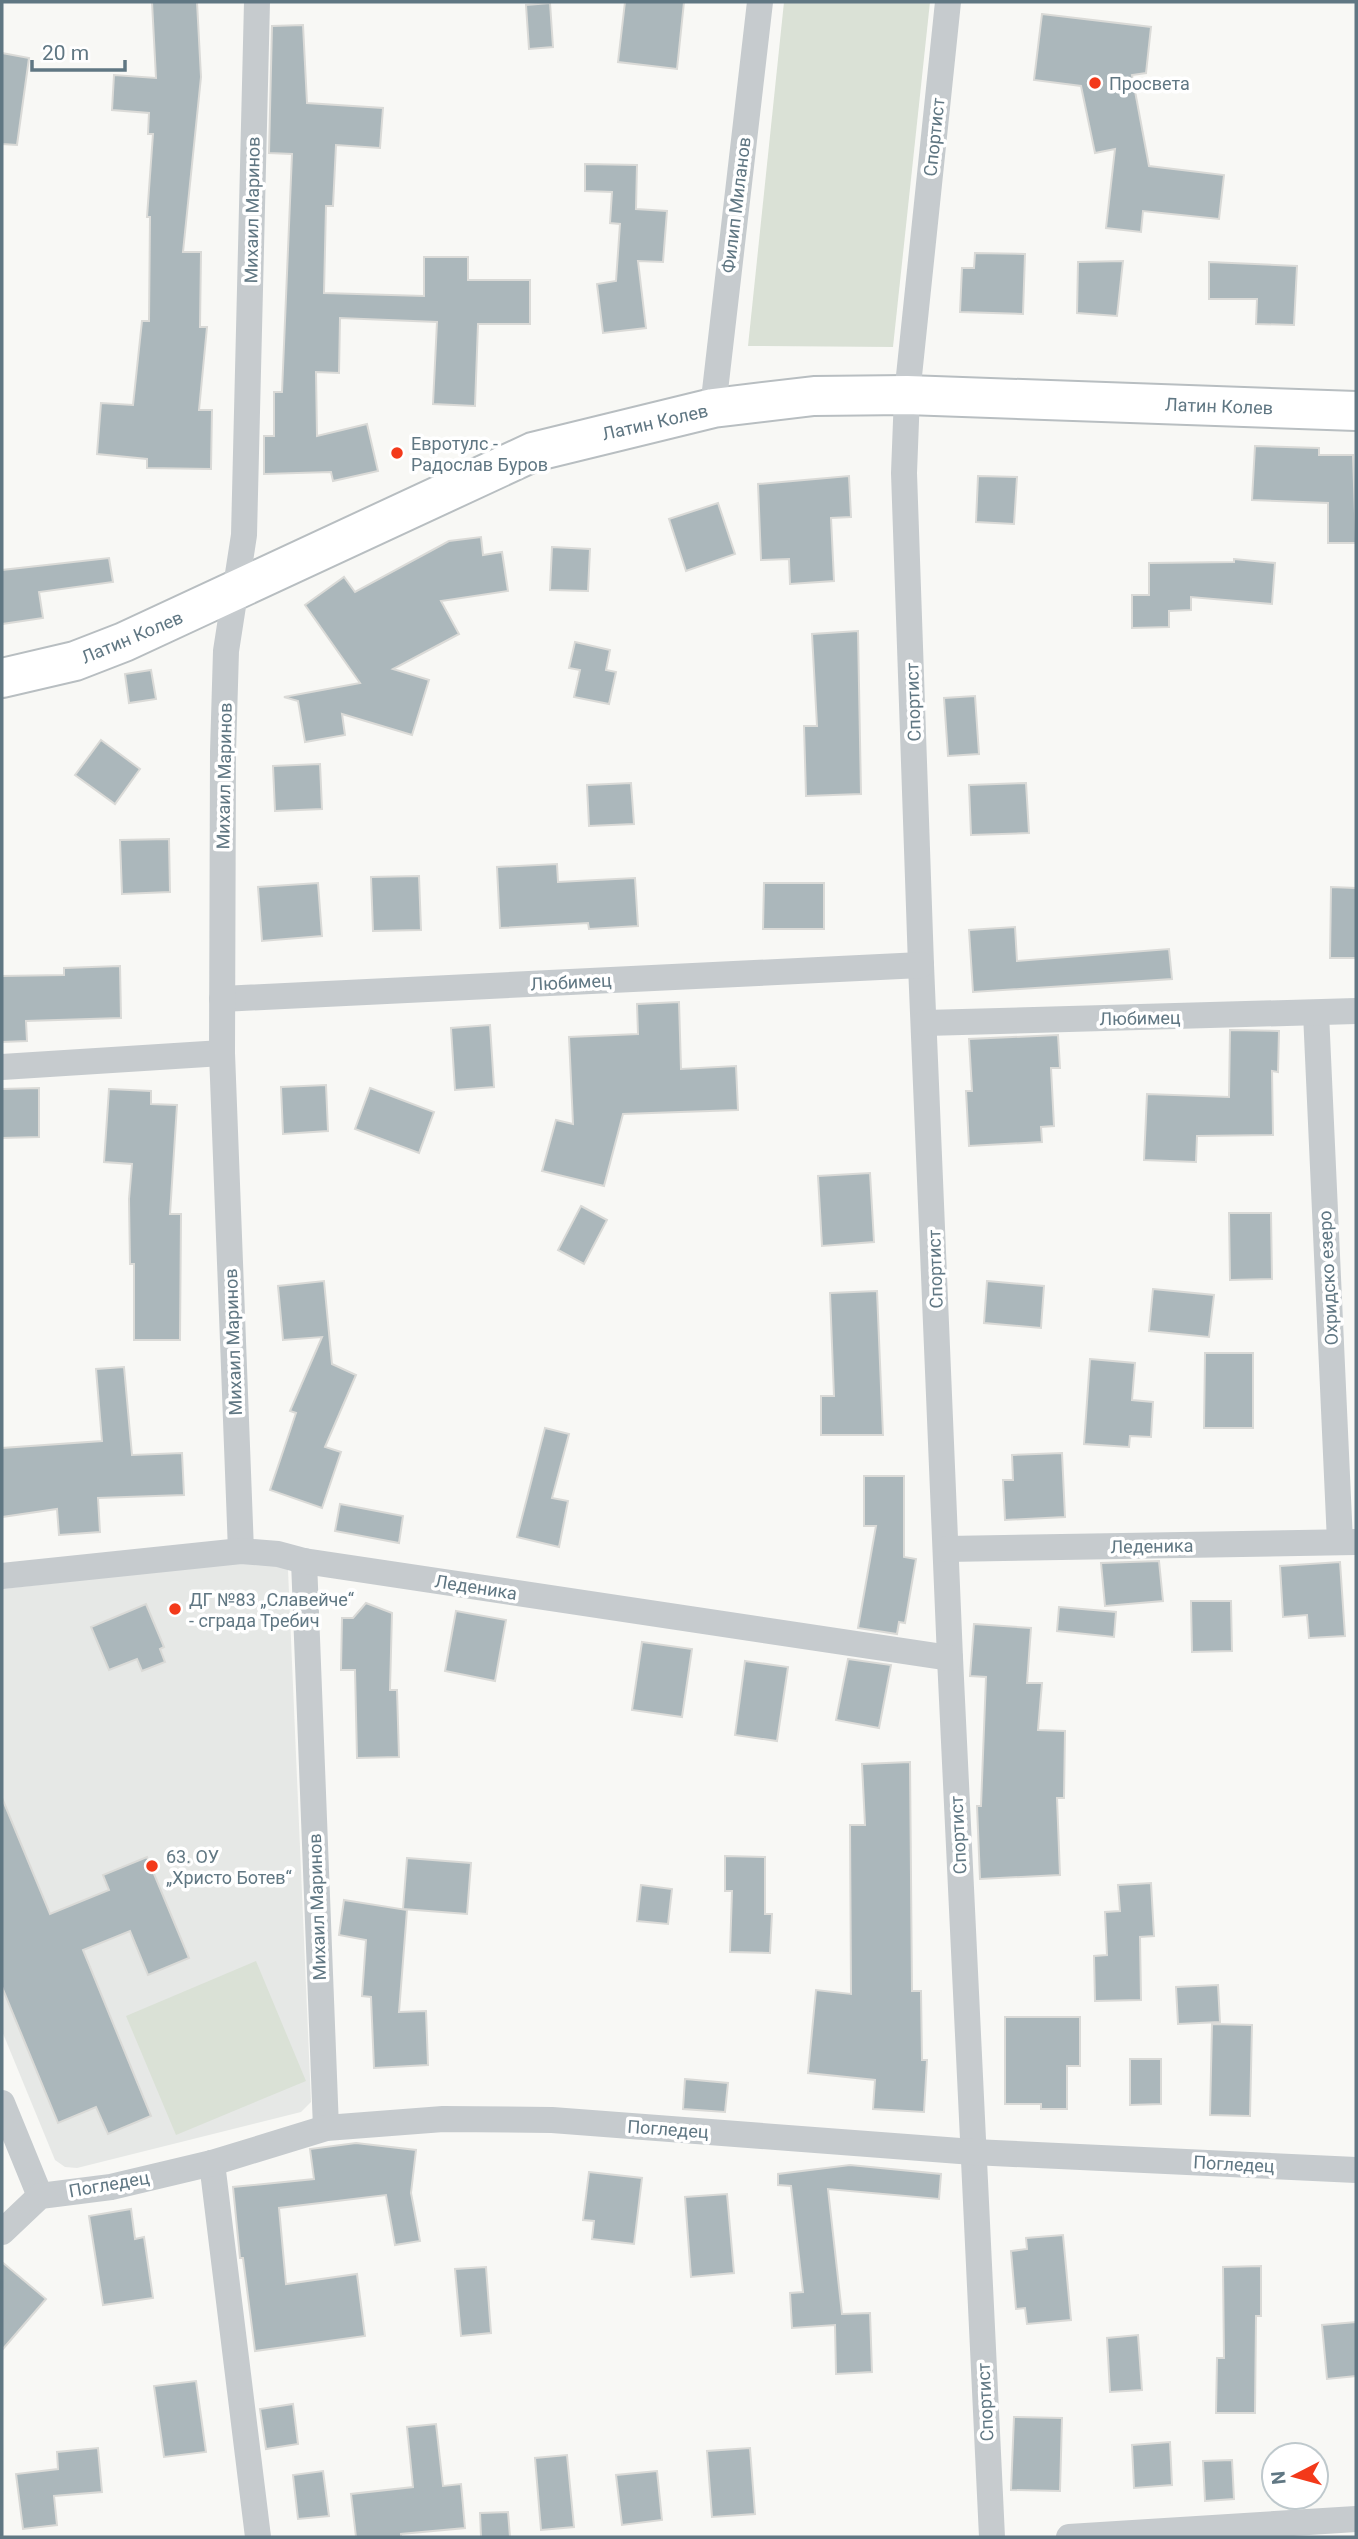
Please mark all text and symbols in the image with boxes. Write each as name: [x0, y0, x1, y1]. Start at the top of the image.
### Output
scale bar: [32, 28, 124, 72]
text: 20 m: [42, 41, 89, 65]
place label: Просвета: [1109, 73, 1190, 94]
marker: Просвета: [1087, 75, 1103, 91]
street label: Спортист: [919, 96, 949, 177]
street label: Михаил Маринов: [240, 136, 264, 284]
street label: Филип Миланов: [717, 136, 755, 274]
street label: Латин Колев: [1165, 394, 1273, 418]
street label: Латин Колев: [600, 400, 710, 444]
place label: Евротулс - Радослав Буров: [411, 433, 548, 475]
marker: Евротулс - Радослав Буров: [389, 445, 405, 461]
street label: Латин Колев: [78, 606, 186, 668]
street label: Спортист: [901, 662, 925, 742]
street label: Михаил Маринов: [212, 702, 236, 850]
street label: Любимец: [530, 969, 612, 995]
street label: Любимец: [1099, 1007, 1181, 1029]
street label: Охридско езеро: [1314, 1210, 1342, 1346]
street label: Спортист: [923, 1229, 947, 1309]
street label: Михаил Маринов: [220, 1268, 246, 1416]
street label: Леденика: [1110, 1535, 1194, 1557]
street label: Леденика: [433, 1570, 519, 1604]
place label: ДГ №83 „Славейче“ - сграда Требич: [189, 1589, 355, 1631]
marker: ДГ №83 „Славейче“ - сграда Требич: [167, 1601, 183, 1617]
street label: Спортист: [945, 1795, 971, 1875]
street label: Михаил Маринов: [304, 1833, 330, 1981]
place label: 63. ОУ „Христо Ботев“: [166, 1846, 293, 1888]
marker: 63. ОУ „Христо Ботев“: [144, 1858, 160, 1874]
street label: Погледец: [627, 2116, 710, 2142]
street label: Погледец: [1193, 2151, 1275, 2177]
street label: Погледец: [67, 2167, 151, 2201]
street label: Спортист: [972, 2362, 998, 2442]
north arrow: [1260, 2441, 1330, 2511]
text: N: [1266, 2470, 1291, 2486]

